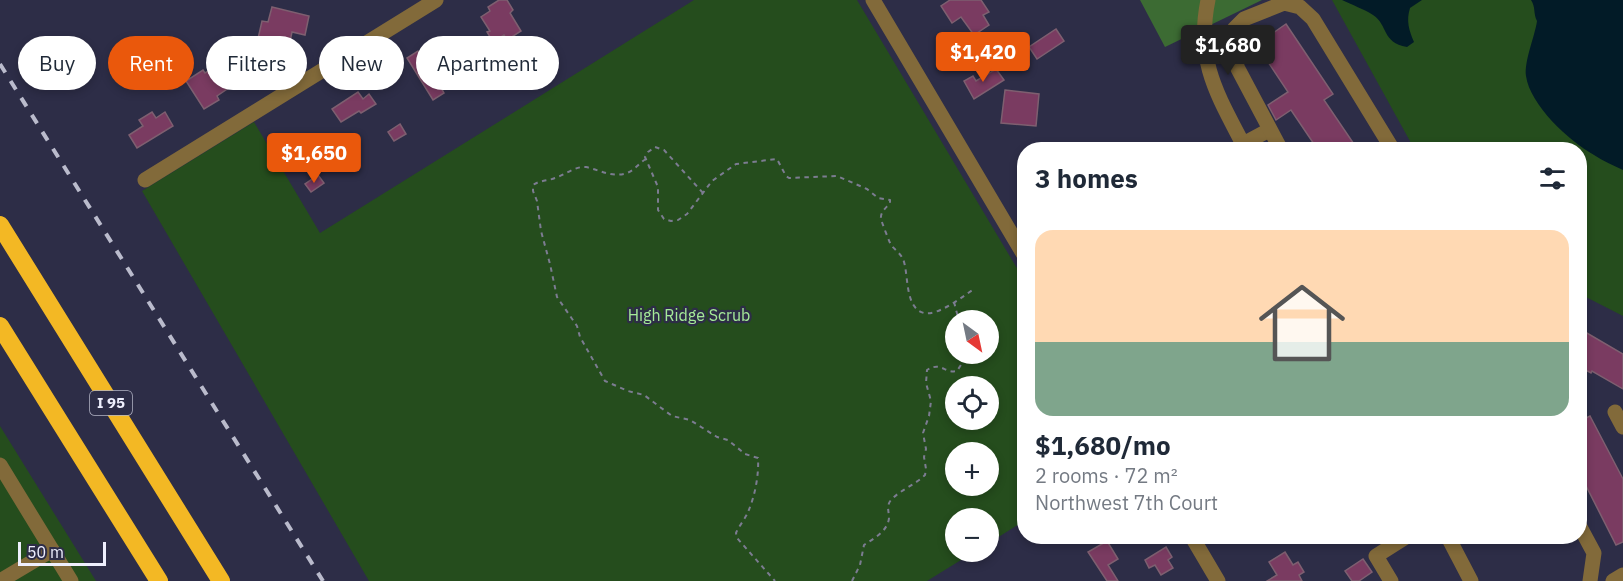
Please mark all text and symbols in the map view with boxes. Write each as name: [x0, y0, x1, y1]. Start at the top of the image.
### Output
pin: $1,680: [1179, 25, 1277, 76]
text: $1,680: [1195, 31, 1261, 58]
pin: $1,420: [934, 32, 1032, 83]
chip: Buy: [18, 36, 96, 90]
chip: Rent: [108, 36, 194, 90]
chip: Filters: [206, 36, 307, 90]
chip: New: [319, 36, 404, 90]
chip: Apartment: [416, 36, 559, 90]
text: $1,420: [950, 38, 1016, 65]
pin: $1,650: [265, 133, 363, 184]
text: $1,650: [281, 139, 347, 166]
text: 3 homes: [1035, 161, 1138, 195]
icon: filters: [1536, 162, 1569, 195]
icon: home: [1248, 269, 1356, 377]
park label: High Ridge Scrub: [628, 305, 750, 325]
north arrow: [945, 310, 999, 364]
map controls: [945, 310, 999, 562]
button: locate: [945, 376, 999, 430]
road number: I 95: [90, 391, 132, 415]
text: $1,680/mo: [1035, 428, 1171, 462]
button: +: [945, 442, 999, 496]
text: 2 rooms · 72 m²: [1035, 462, 1178, 489]
text: Northwest 7th Court: [1035, 489, 1218, 516]
button: −: [945, 508, 999, 562]
scale bar: [18, 539, 106, 566]
text: 50 m: [27, 542, 64, 562]

